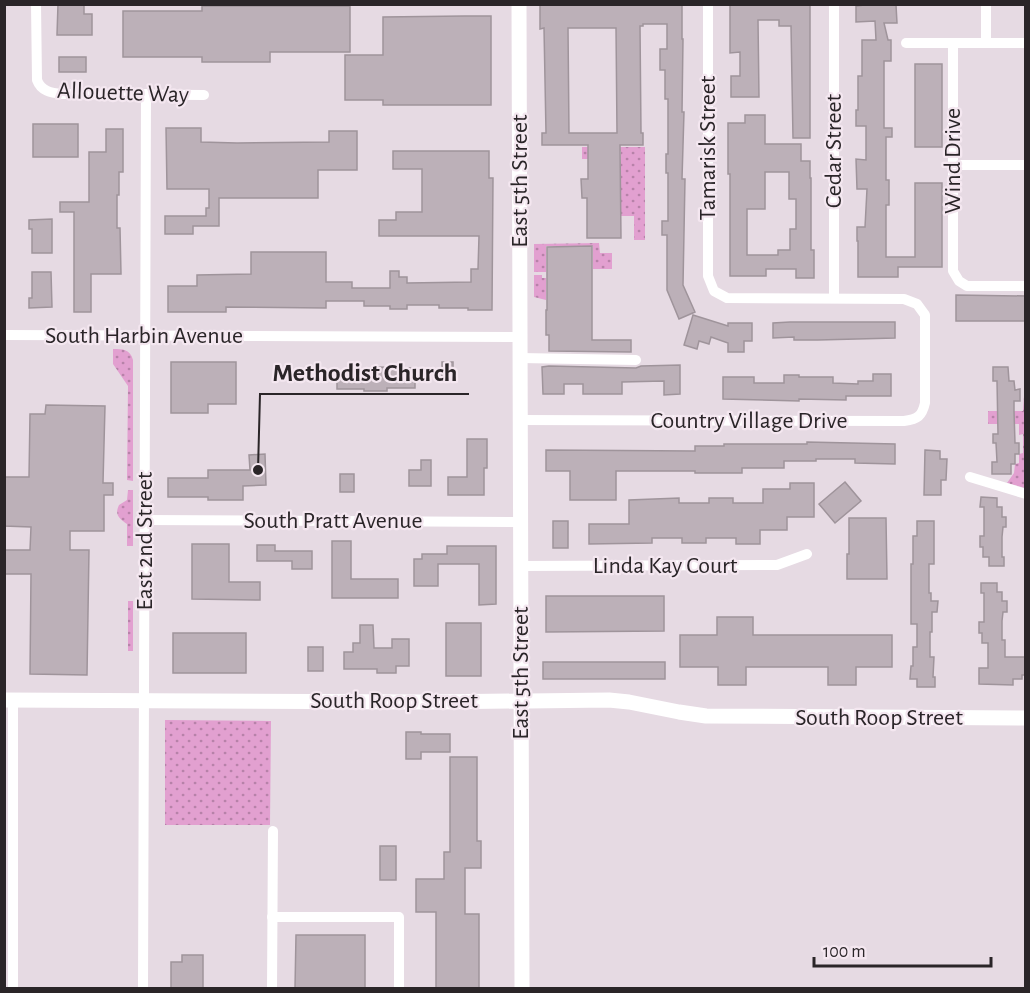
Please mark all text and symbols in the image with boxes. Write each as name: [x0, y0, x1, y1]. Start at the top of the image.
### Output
street label: Tamarisk Street: [696, 75, 720, 220]
street label: Allouette Way: [57, 79, 189, 107]
street label: Cedar Street: [822, 93, 846, 208]
street label: Wind Drive: [941, 108, 965, 214]
street label: East 5th Street: [508, 114, 532, 248]
street label: South Harbin Avenue: [45, 324, 243, 348]
callout: Methodist Church: [260, 350, 469, 394]
text: Methodist Church: [273, 360, 457, 386]
street label: Country Village Drive: [651, 409, 848, 433]
street label: East 2nd Street: [133, 471, 157, 610]
street label: South Pratt Avenue: [244, 509, 422, 533]
street label: Linda Kay Court: [593, 554, 738, 578]
street label: East 5th Street: [509, 606, 533, 740]
street label: South Roop Street: [310, 689, 478, 713]
street label: South Roop Street: [795, 706, 963, 730]
scale bar: [814, 930, 991, 968]
text: 100 m: [823, 943, 866, 961]

